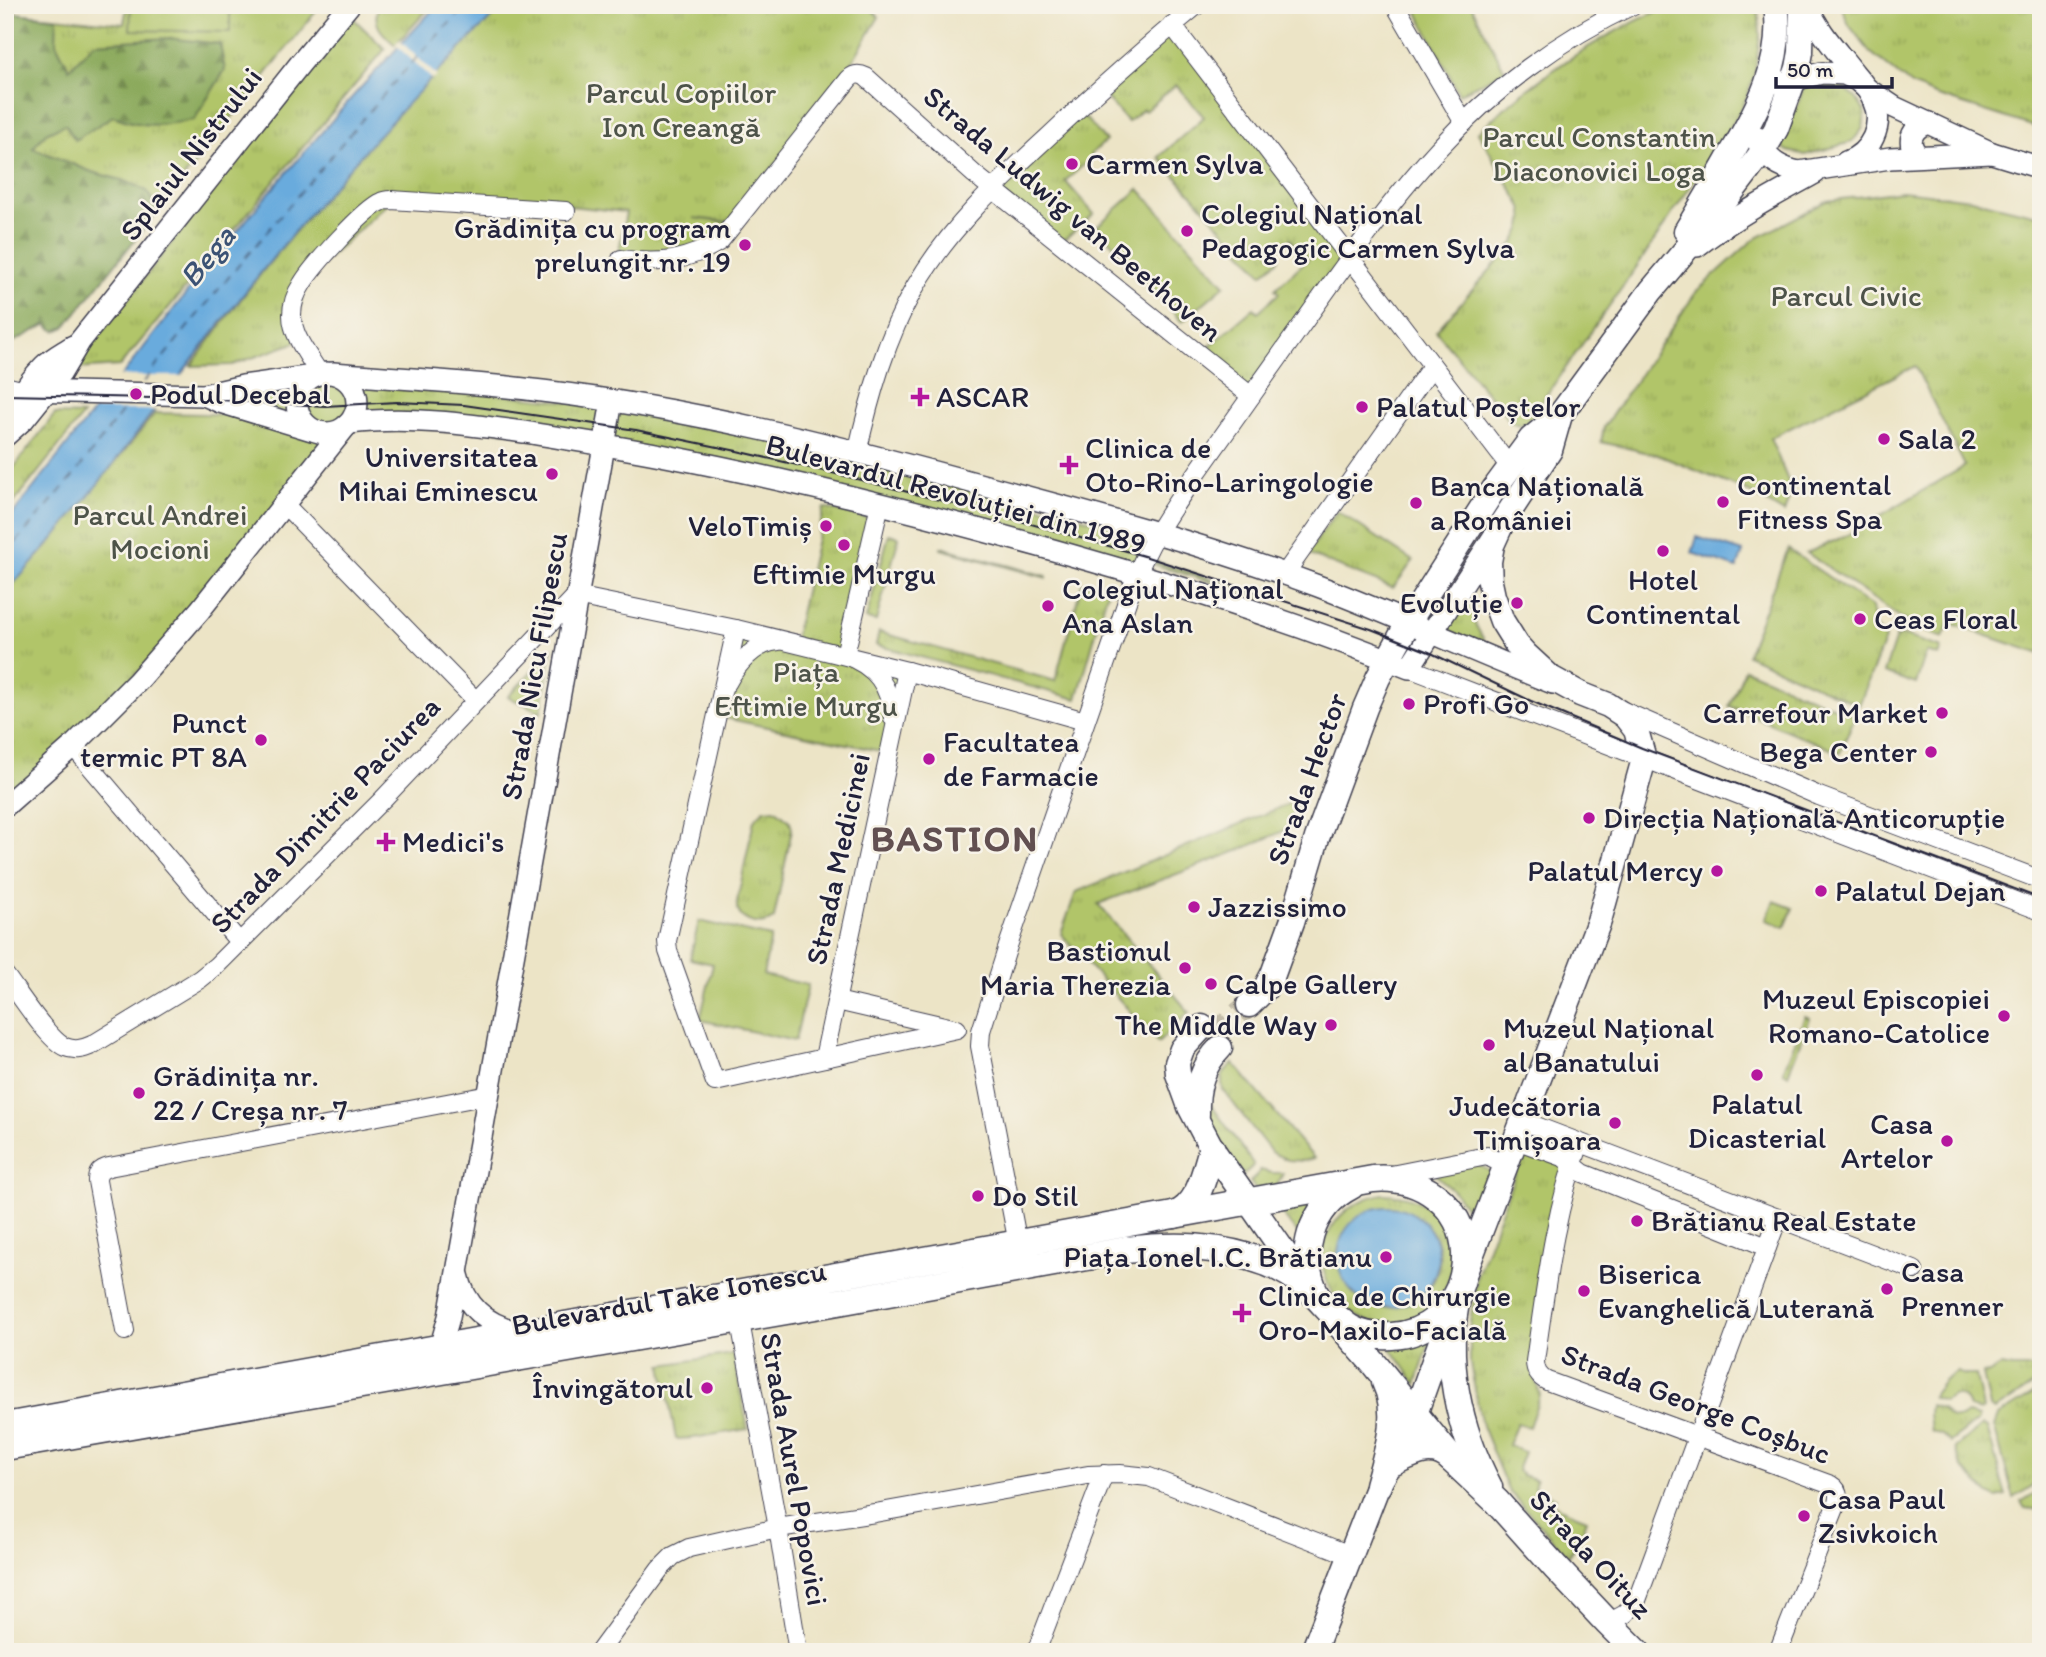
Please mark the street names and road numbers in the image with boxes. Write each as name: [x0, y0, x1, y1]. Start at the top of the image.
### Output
street label: Splaiul Nistrului: [111, 60, 270, 248]
street label: Strada Ludwig van Beethoven: [916, 78, 1230, 350]
street label: Bulevardul Revoluției din 1989: [762, 425, 1150, 562]
street label: Strada Nicu Filipescu: [492, 529, 575, 803]
street label: Strada Dimitrie Paciurea: [202, 688, 448, 941]
street label: Strada Hector: [1258, 688, 1355, 870]
street label: Strada Medicinei: [797, 750, 878, 968]
street label: Bulevardul Take Ionescu: [509, 1252, 829, 1343]
street label: Strada Aurel Popovici: [752, 1329, 837, 1608]
street label: Strada George Coșbuc: [1556, 1335, 1836, 1472]
street label: Strada Oituz: [1522, 1481, 1661, 1626]

